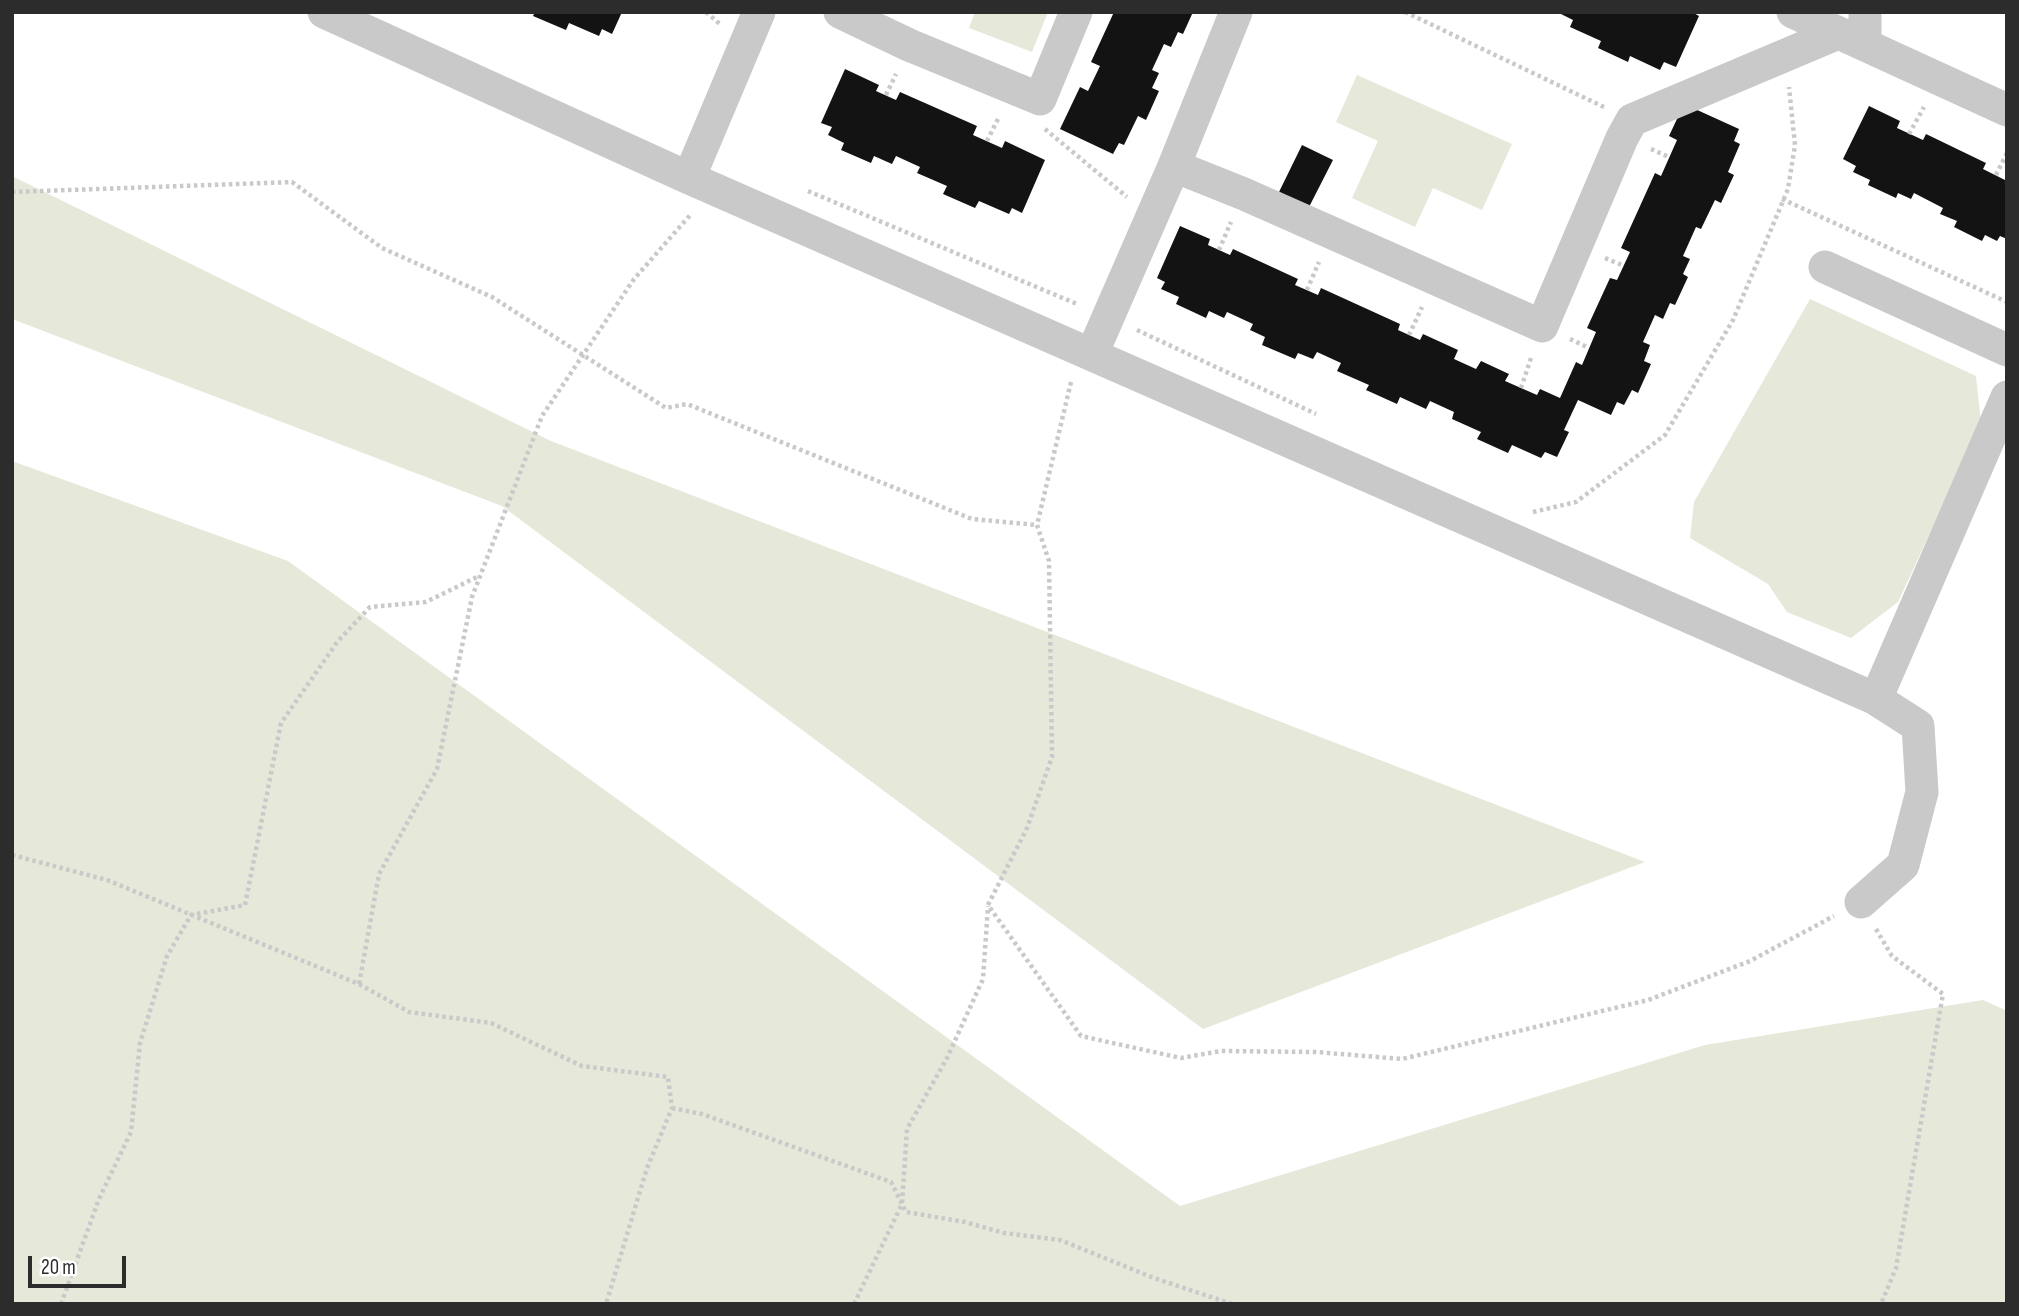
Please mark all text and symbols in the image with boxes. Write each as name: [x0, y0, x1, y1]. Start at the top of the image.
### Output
scale bar: [32, 1242, 130, 1286]
text: 20 m: [41, 1255, 76, 1280]

